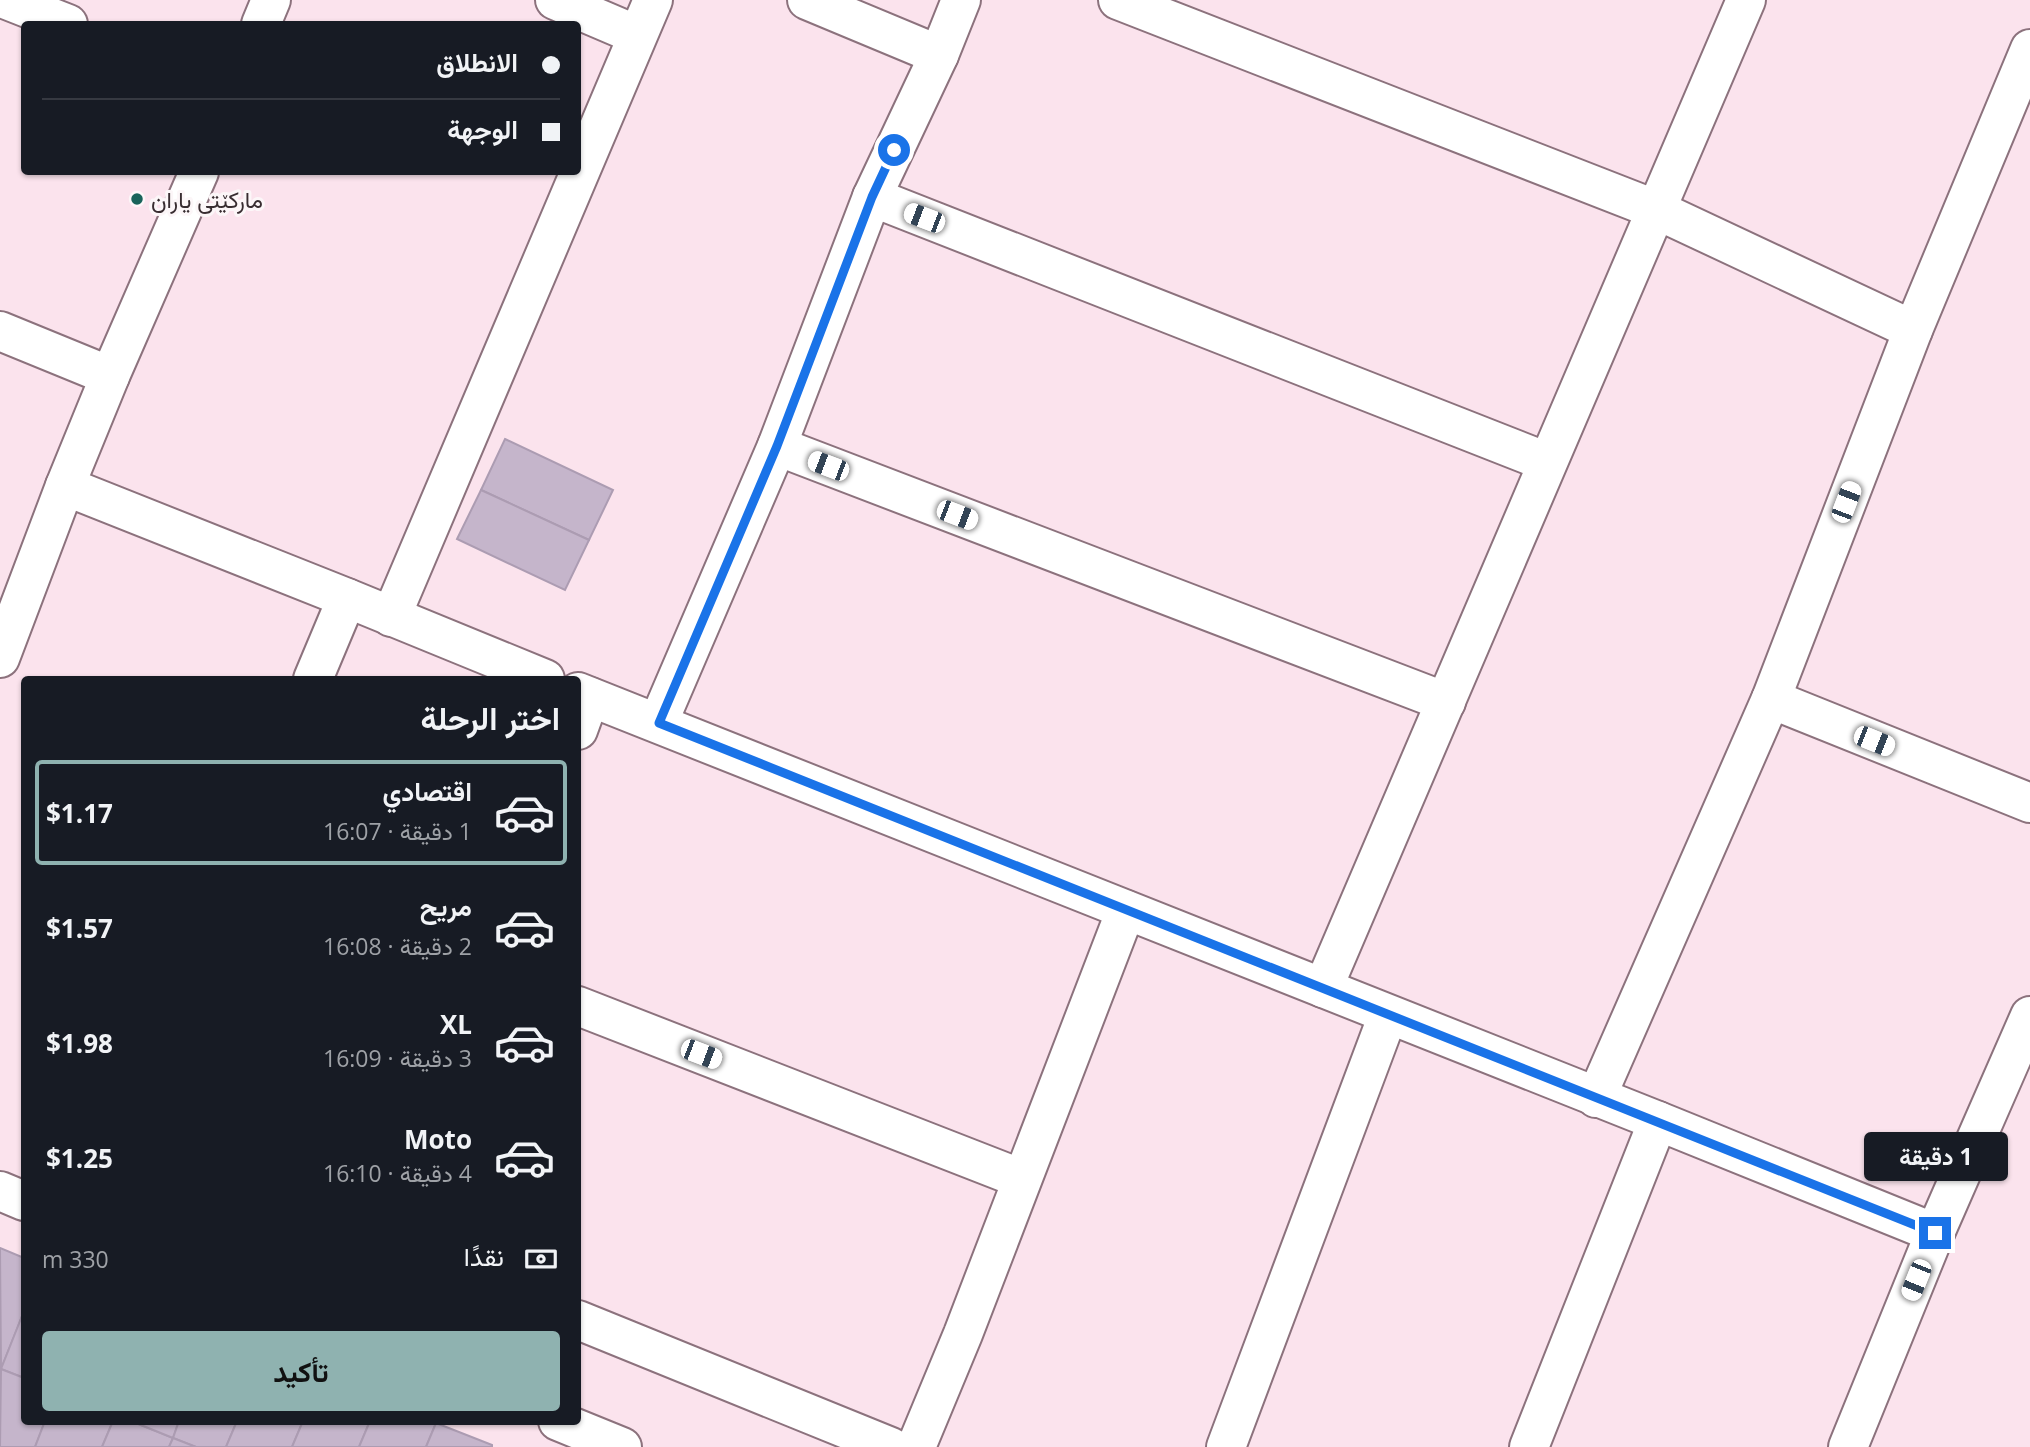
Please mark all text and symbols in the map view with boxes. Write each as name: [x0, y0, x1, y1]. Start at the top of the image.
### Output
text: الانطلاق: [436, 44, 518, 80]
text: الوجهة: [447, 111, 518, 147]
route start: [878, 134, 910, 166]
place label: مارکێتی یاران: [151, 183, 263, 215]
marker: مارکێتی یاران: [129, 191, 145, 207]
car: [901, 201, 948, 235]
car: [805, 449, 852, 483]
car: [1829, 479, 1864, 525]
car: [934, 498, 981, 532]
text: اختر الرحلة: [420, 696, 560, 739]
car: [1851, 723, 1898, 759]
text: اقتصادي: [383, 773, 472, 809]
icon: car: [493, 781, 556, 844]
text: $1.17: [46, 795, 113, 831]
text: 1 دقيقة · 16:07: [323, 815, 472, 847]
text: مريح: [420, 888, 472, 924]
icon: car: [493, 896, 556, 959]
text: $1.57: [46, 910, 113, 946]
text: 2 دقيقة · 16:08: [323, 930, 472, 962]
text: XL: [440, 1006, 472, 1042]
icon: car: [493, 1011, 556, 1074]
text: $1.98: [46, 1025, 113, 1061]
car: [678, 1037, 725, 1071]
text: 3 دقيقة · 16:09: [323, 1042, 472, 1074]
text: Moto: [404, 1121, 472, 1157]
icon: car: [493, 1126, 556, 1189]
callout: 1 دقيقة: [1863, 1132, 2007, 1180]
text: $1.25: [46, 1140, 113, 1176]
text: 1 دقيقة: [1899, 1140, 1973, 1172]
text: 4 دقيقة · 16:10: [323, 1157, 472, 1189]
route end: [1919, 1217, 1951, 1249]
text: نقدًا: [464, 1238, 504, 1274]
icon: cash: [522, 1240, 560, 1278]
text: 330 m: [42, 1243, 109, 1275]
car: [1899, 1257, 1934, 1303]
button: تأكيد: [42, 1331, 560, 1411]

